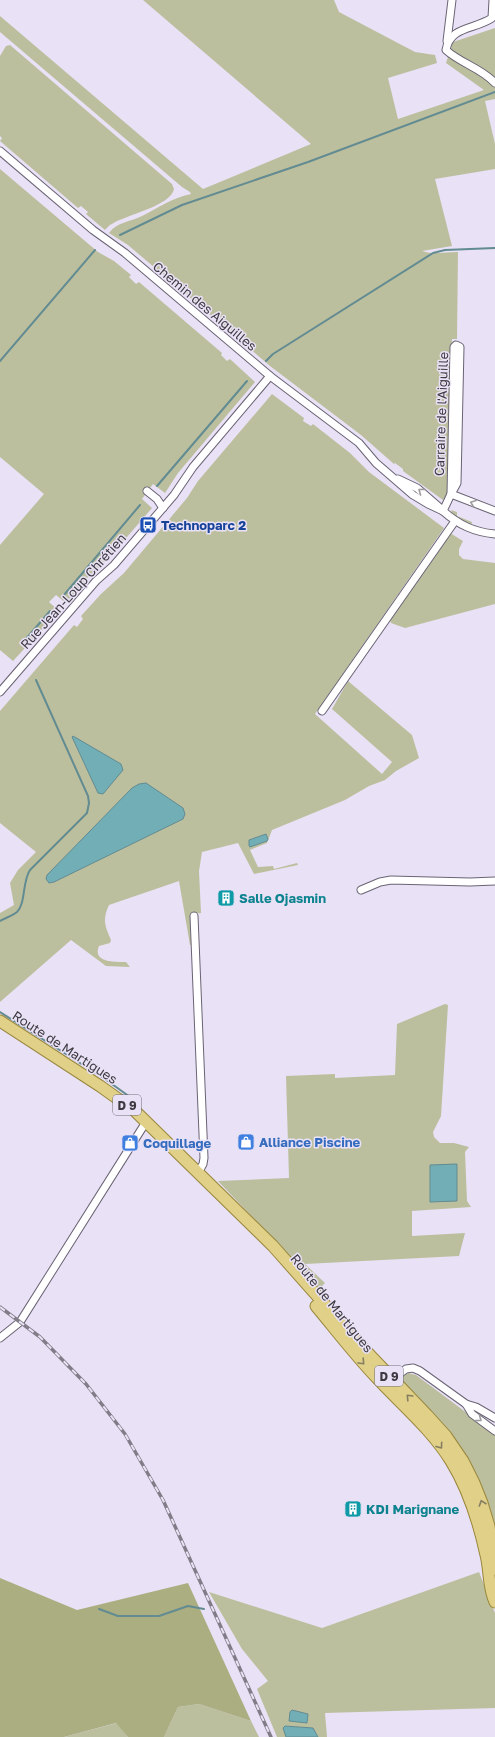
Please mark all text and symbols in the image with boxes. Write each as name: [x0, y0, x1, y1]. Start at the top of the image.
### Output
street label: Chemin des Aiguilles: [150, 258, 260, 354]
street label: Carraire de l'Aiguille: [431, 352, 451, 476]
one-way arrow: [419, 489, 426, 496]
one-way arrow: [470, 499, 477, 507]
bus stop icon: Technoparc 2: [138, 515, 158, 535]
place label: Technoparc 2: [161, 517, 246, 533]
street label: Rue Jean-Loup Chrétien: [17, 530, 129, 652]
building icon: Salle Ojasmin: [216, 888, 236, 908]
place label: Salle Ojasmin: [239, 890, 326, 906]
street label: Route de Martigues: [9, 1007, 121, 1087]
road number: D 9: [113, 1095, 141, 1115]
shop icon: Alliance Piscine: [236, 1132, 256, 1152]
shop icon: Coquillage: [120, 1133, 140, 1153]
place label: Alliance Piscine: [259, 1134, 361, 1150]
place label: Coquillage: [143, 1135, 212, 1151]
street label: Route de Martigues: [287, 1251, 377, 1356]
one-way arrow: [357, 1357, 364, 1365]
road number: D 9: [375, 1366, 403, 1386]
one-way arrow: [406, 1394, 414, 1402]
one-way arrow: [474, 1414, 481, 1421]
one-way arrow: [436, 1442, 443, 1449]
building icon: KDI Marignane: [343, 1499, 363, 1519]
one-way arrow: [478, 1500, 487, 1507]
place label: KDI Marignane: [366, 1501, 459, 1517]

